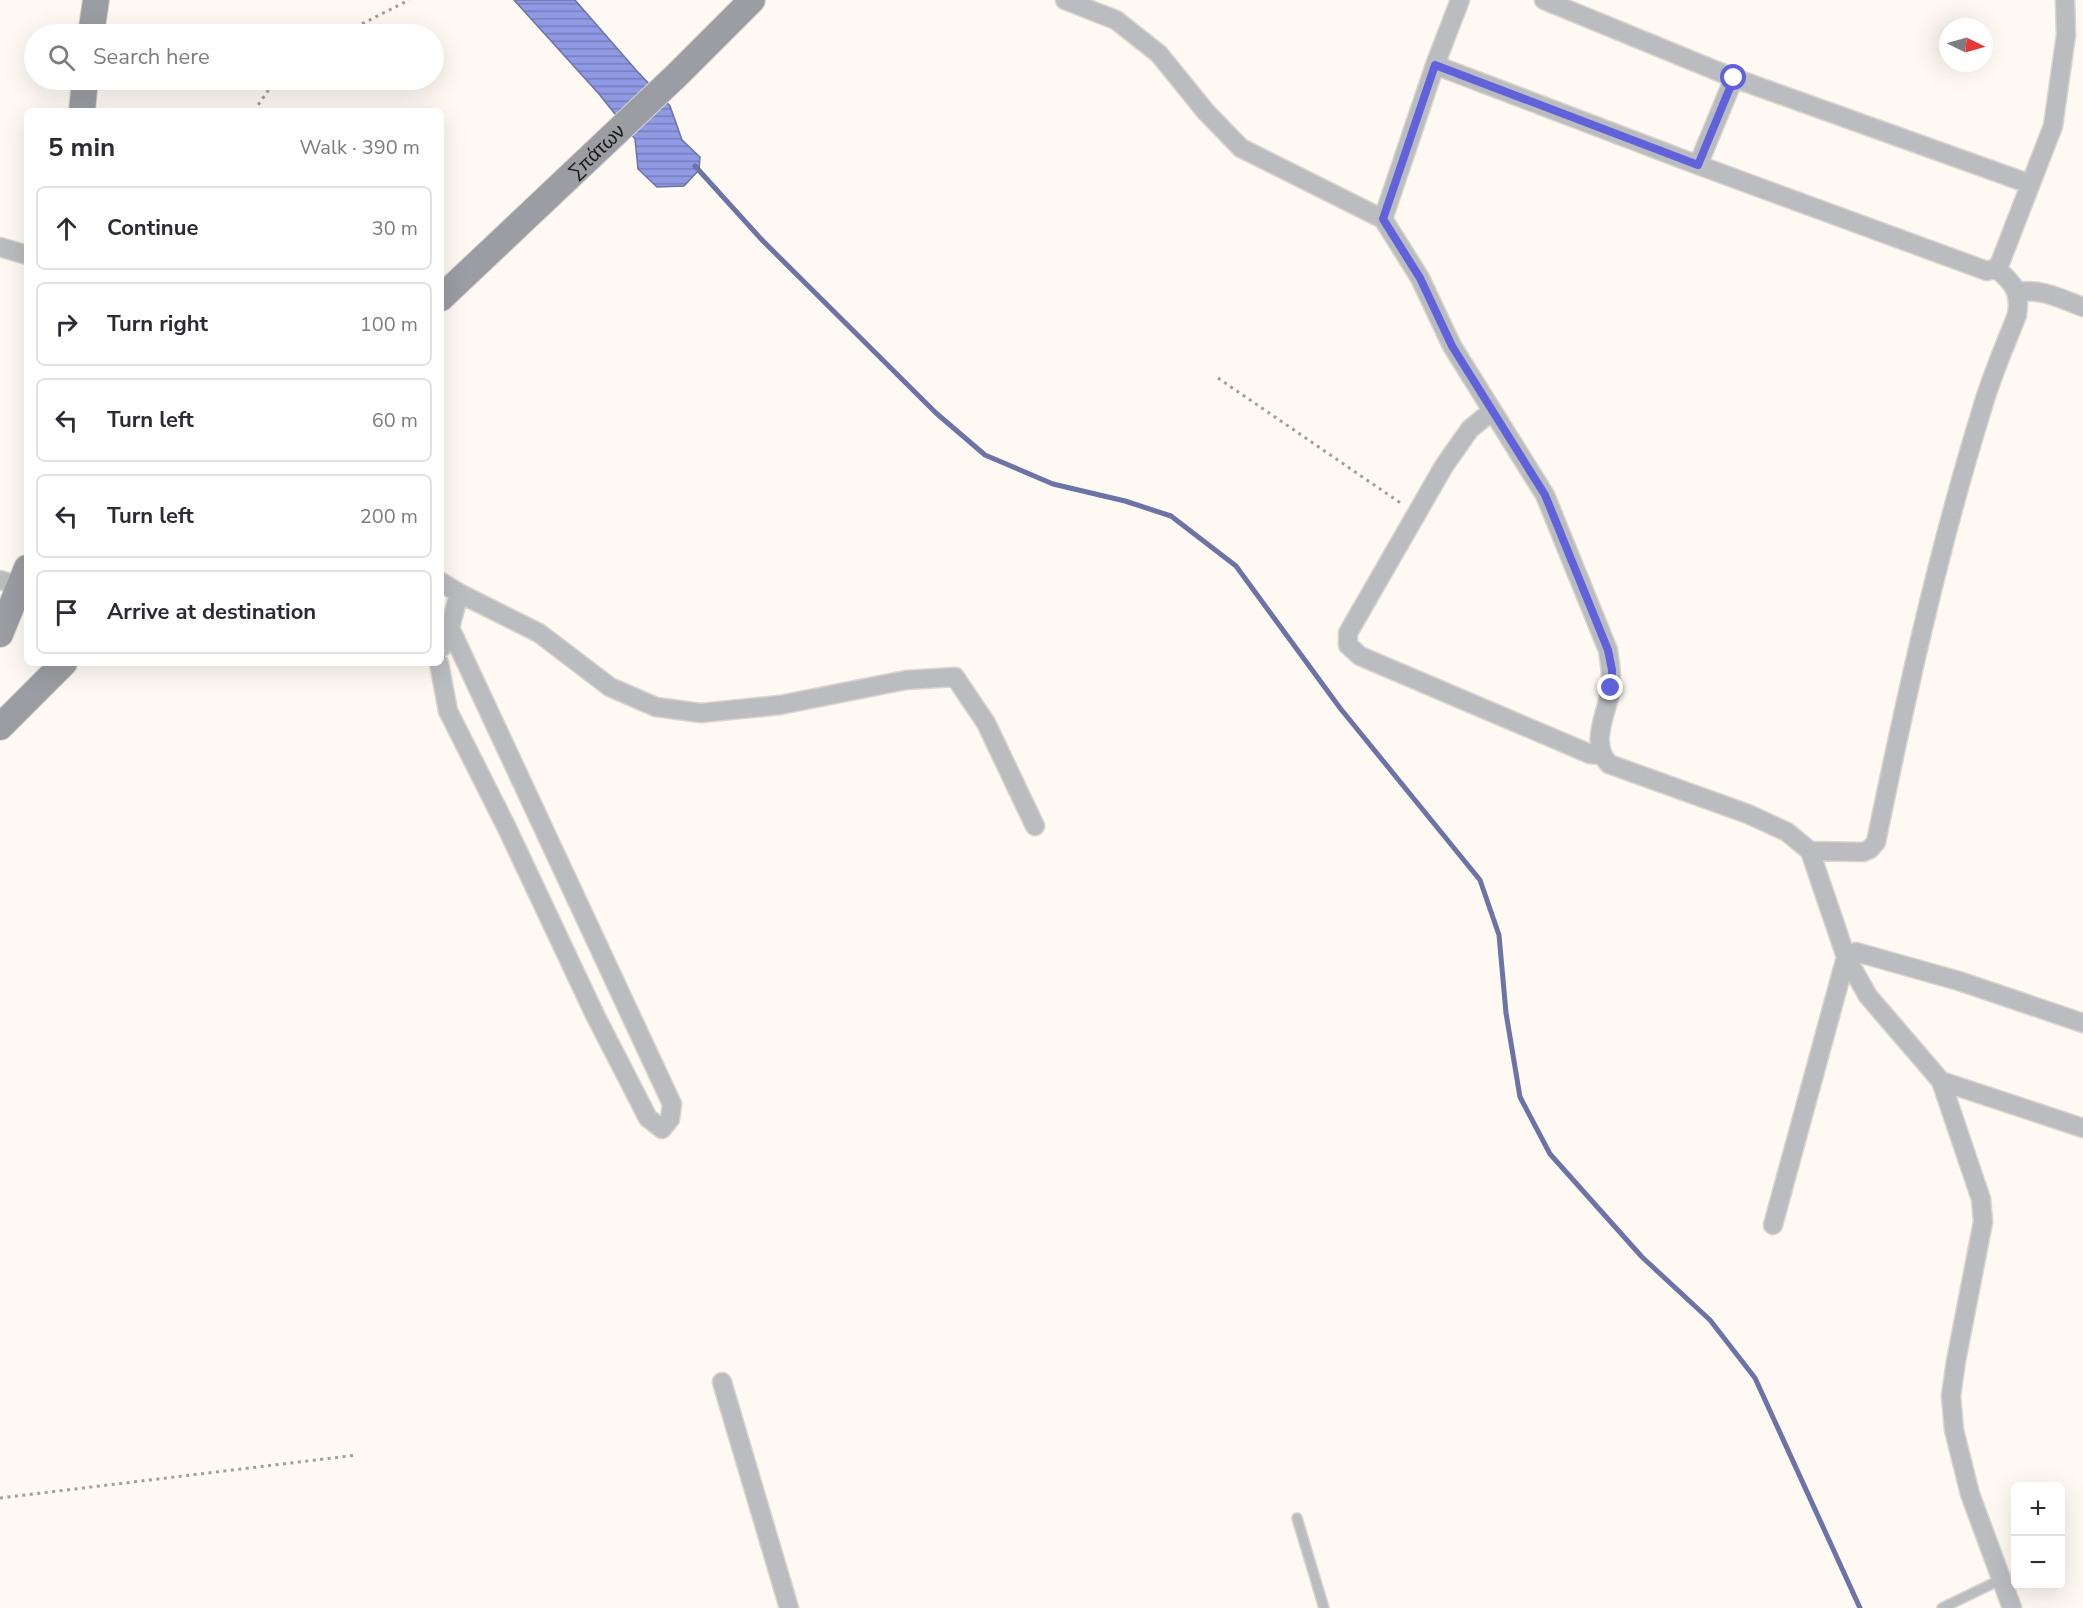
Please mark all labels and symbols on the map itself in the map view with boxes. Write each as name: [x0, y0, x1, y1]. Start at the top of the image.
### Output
north arrow: [1939, 18, 1993, 72]
route start: [1720, 64, 1746, 90]
street label: Σπάτων: [562, 118, 631, 184]
route end: [1597, 674, 1623, 700]

